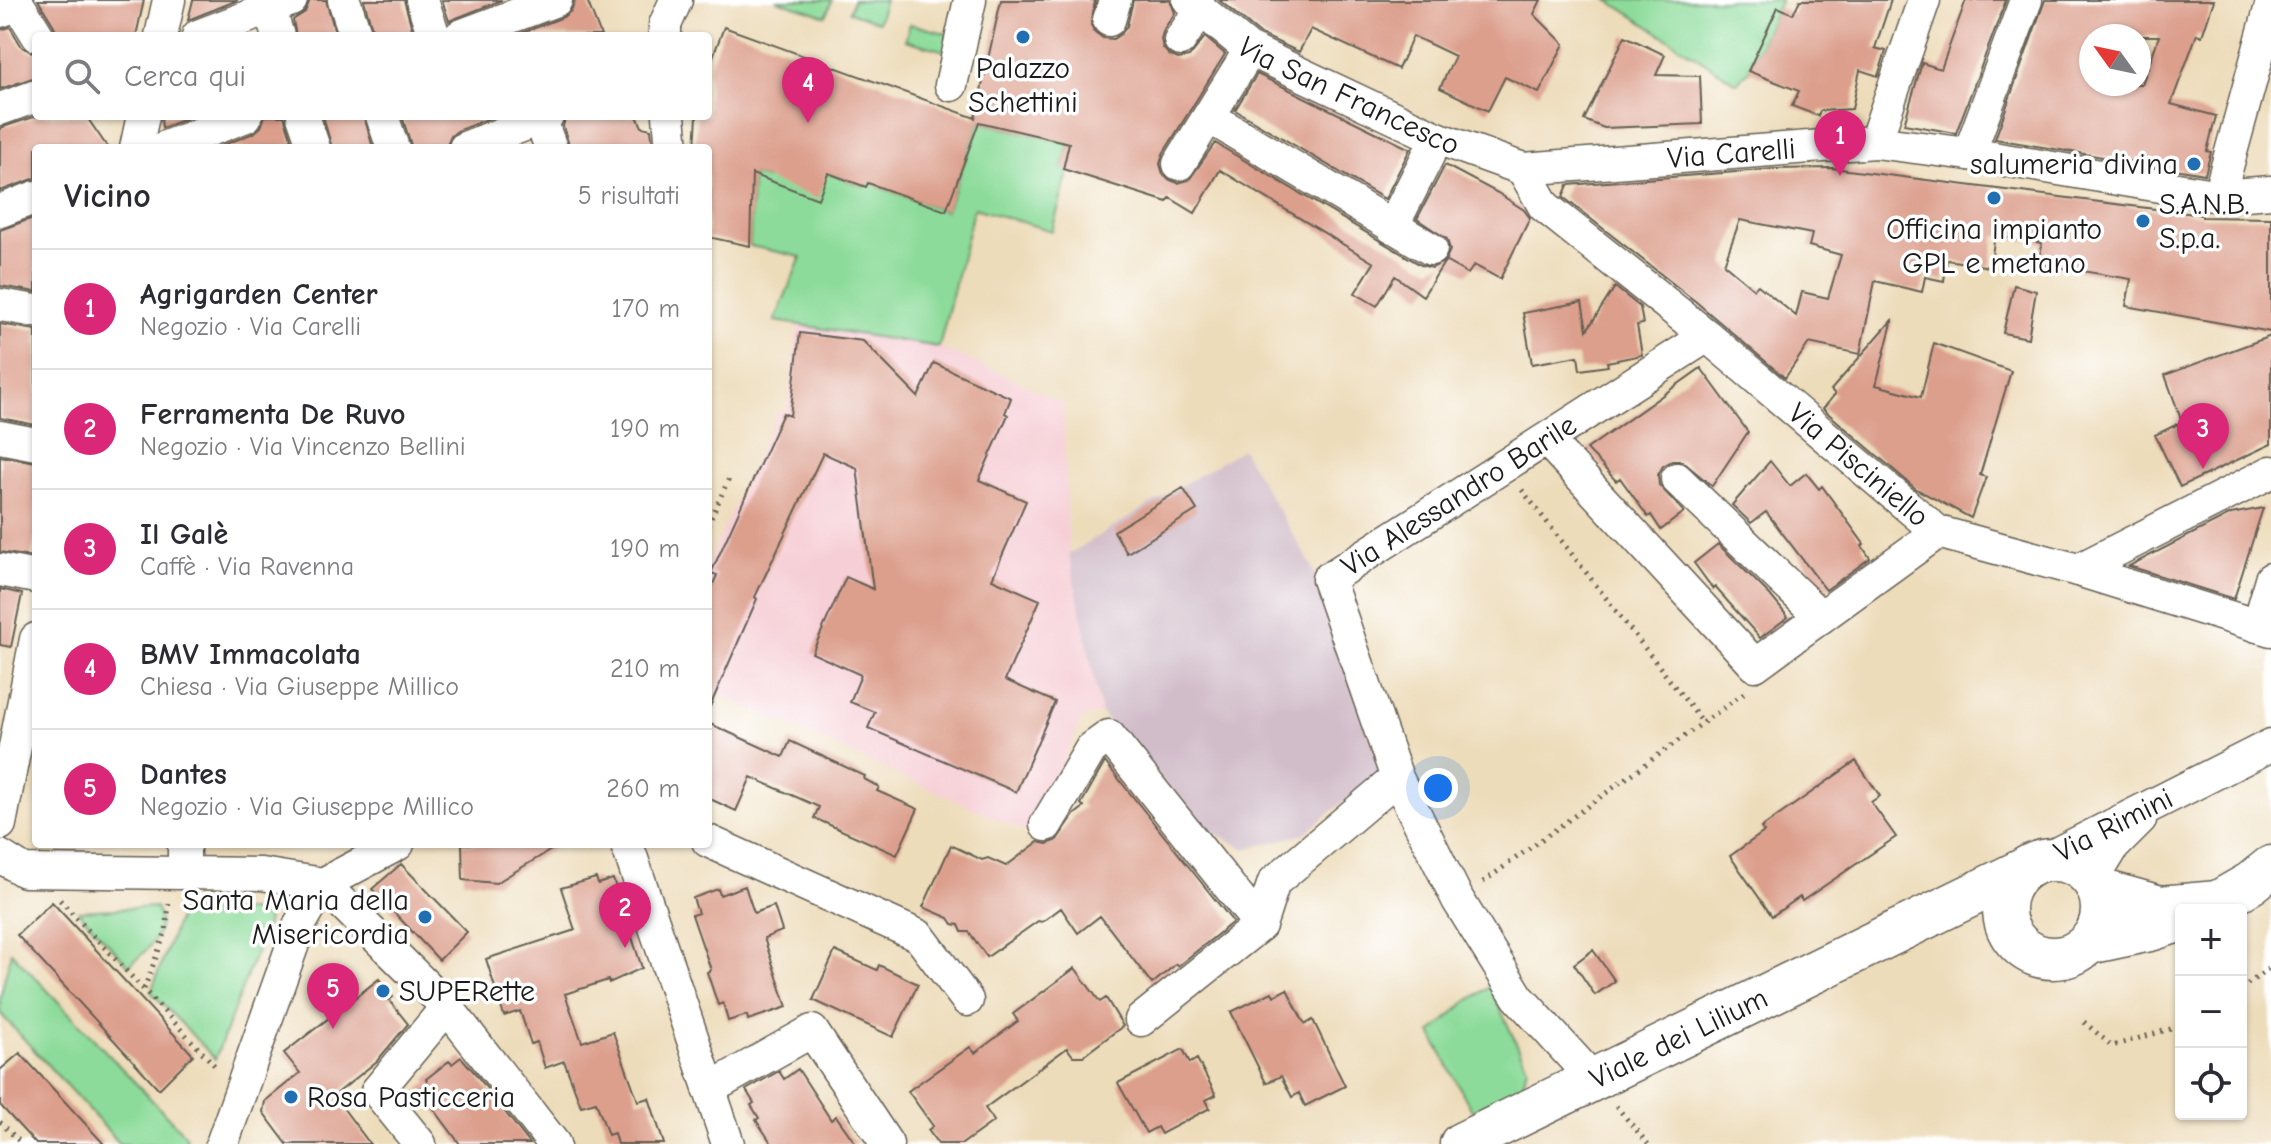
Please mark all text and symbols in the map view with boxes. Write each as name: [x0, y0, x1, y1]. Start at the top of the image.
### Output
north arrow: [2079, 24, 2151, 96]
marker: Palazzo Schettini: [1014, 28, 1032, 46]
street label: Via San Francesco: [1230, 30, 1464, 163]
search box: [32, 32, 712, 120]
place label: Palazzo Schettini: [968, 51, 1078, 120]
icon: search: [60, 54, 104, 98]
pin: 4: [782, 57, 834, 123]
text: Cerca qui: [124, 59, 246, 94]
pin: 1: [1814, 110, 1866, 176]
street label: Via Carelli: [1666, 131, 1797, 176]
place label: salumeria divina: [1970, 147, 2178, 182]
marker: salumeria divina: [2185, 155, 2203, 173]
text: Vicino: [64, 176, 151, 216]
text: 5 risultati: [578, 181, 680, 211]
place label: S.A.N.B. S.p.a.: [2159, 187, 2250, 256]
marker: Officina impianto GPL e metano: [1985, 189, 2003, 207]
place label: Officina impianto GPL e metano: [1886, 212, 2102, 281]
marker: S.A.N.B. S.p.a.: [2134, 212, 2152, 230]
text: Agrigarden Center: [140, 277, 378, 312]
text: 1: [85, 294, 95, 324]
text: 170 m: [611, 294, 680, 324]
text: Negozio · Via Carelli: [140, 312, 361, 342]
street label: Via Pisciniello: [1781, 396, 1936, 534]
text: Ferramenta De Ruvo: [140, 397, 406, 432]
pin: 3: [2177, 403, 2229, 469]
street label: Via Alessandro Barile: [1335, 407, 1583, 584]
text: 2: [84, 414, 96, 444]
text: 190 m: [610, 414, 680, 444]
text: Negozio · Via Vincenzo Bellini: [140, 432, 466, 462]
text: Il Galè: [140, 517, 228, 552]
text: 3: [84, 534, 96, 564]
text: 190 m: [610, 534, 680, 564]
text: Caffè · Via Ravenna: [140, 552, 354, 582]
text: BMV Immacolata: [140, 637, 361, 672]
text: 4: [84, 654, 96, 684]
text: 210 m: [610, 654, 680, 684]
text: Chiesa · Via Giuseppe Millico: [140, 672, 459, 702]
text: Dantes: [140, 757, 227, 792]
your location: [1418, 768, 1458, 808]
text: 5: [83, 774, 97, 804]
text: 260 m: [606, 774, 680, 804]
street label: Via Rimini: [2049, 781, 2179, 870]
text: Negozio · Via Giuseppe Millico: [140, 792, 474, 822]
pin: 2: [599, 882, 651, 948]
place label: Santa Maria della Misericordia: [183, 883, 409, 952]
map controls: [2175, 904, 2247, 1120]
button: +: [2175, 904, 2247, 976]
marker: Santa Maria della Misericordia: [416, 908, 434, 926]
pin: 5: [307, 963, 359, 1029]
place label: SUPERette: [399, 974, 535, 1009]
button: −: [2175, 976, 2247, 1048]
street label: Viale dei Lilium: [1584, 980, 1773, 1096]
marker: SUPERette: [374, 982, 392, 1000]
button: locate: [2175, 1048, 2247, 1120]
place label: Rosa Pasticceria: [307, 1080, 515, 1115]
marker: Rosa Pasticceria: [282, 1088, 300, 1106]

